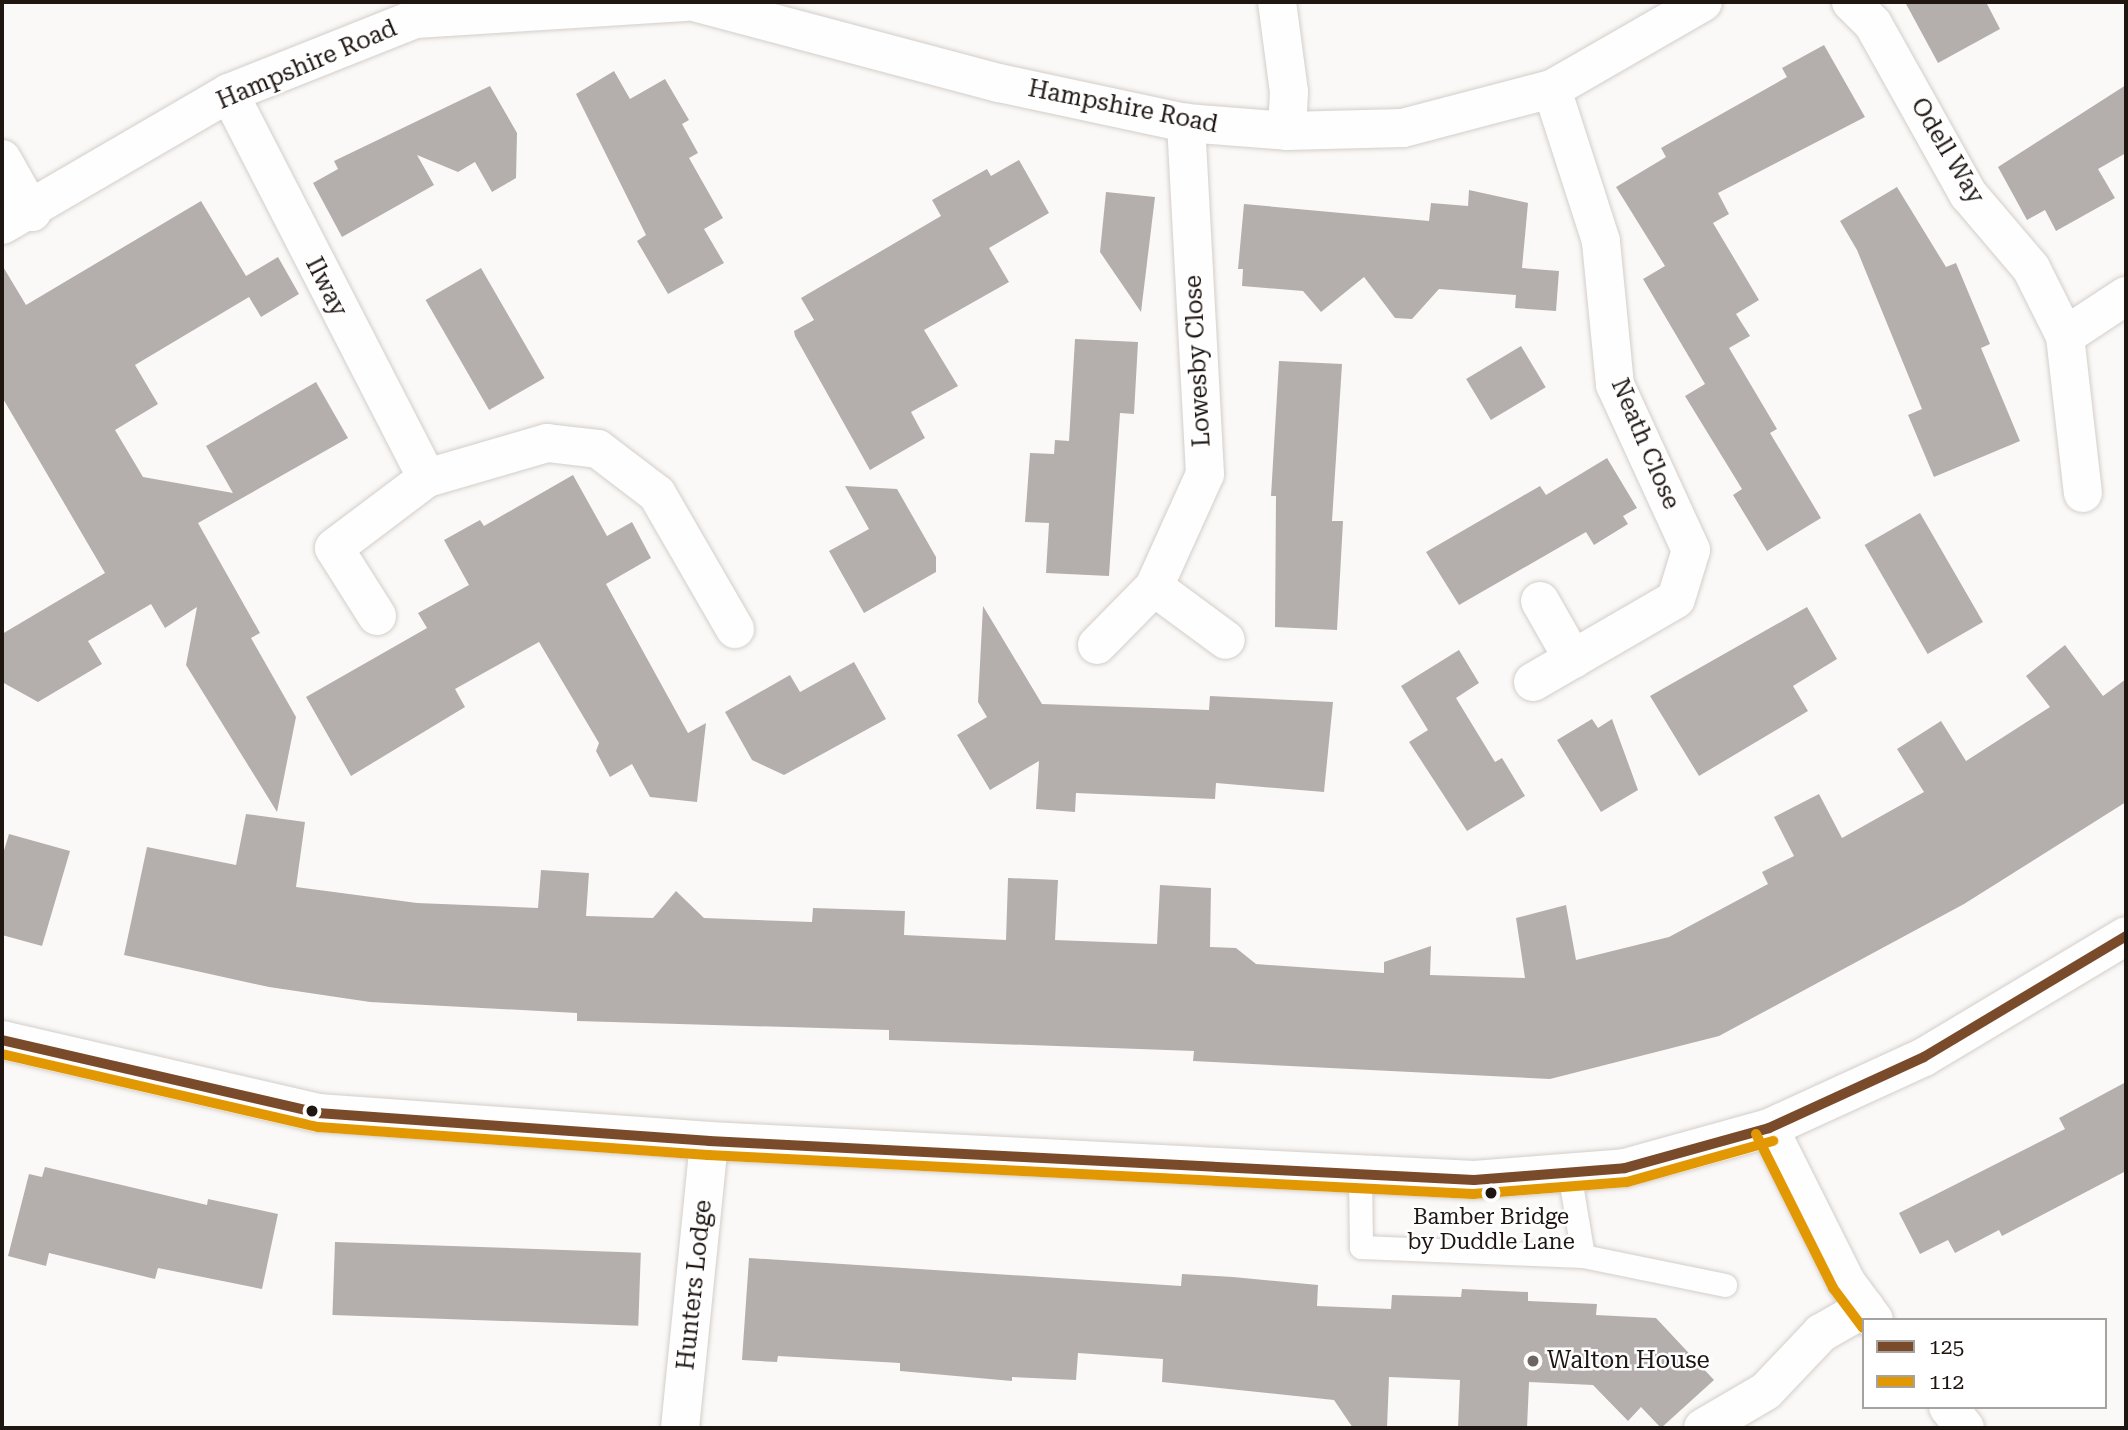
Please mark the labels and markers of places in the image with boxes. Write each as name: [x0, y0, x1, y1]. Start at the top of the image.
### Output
unlabelled marker: [305, 1104, 319, 1118]
marker: Bamber Bridge by Duddle Lane: [1484, 1186, 1498, 1200]
place label: Bamber Bridge by Duddle Lane: [1407, 1203, 1575, 1254]
place label: Walton House: [1547, 1347, 1710, 1375]
marker: Walton House: [1525, 1353, 1541, 1369]

